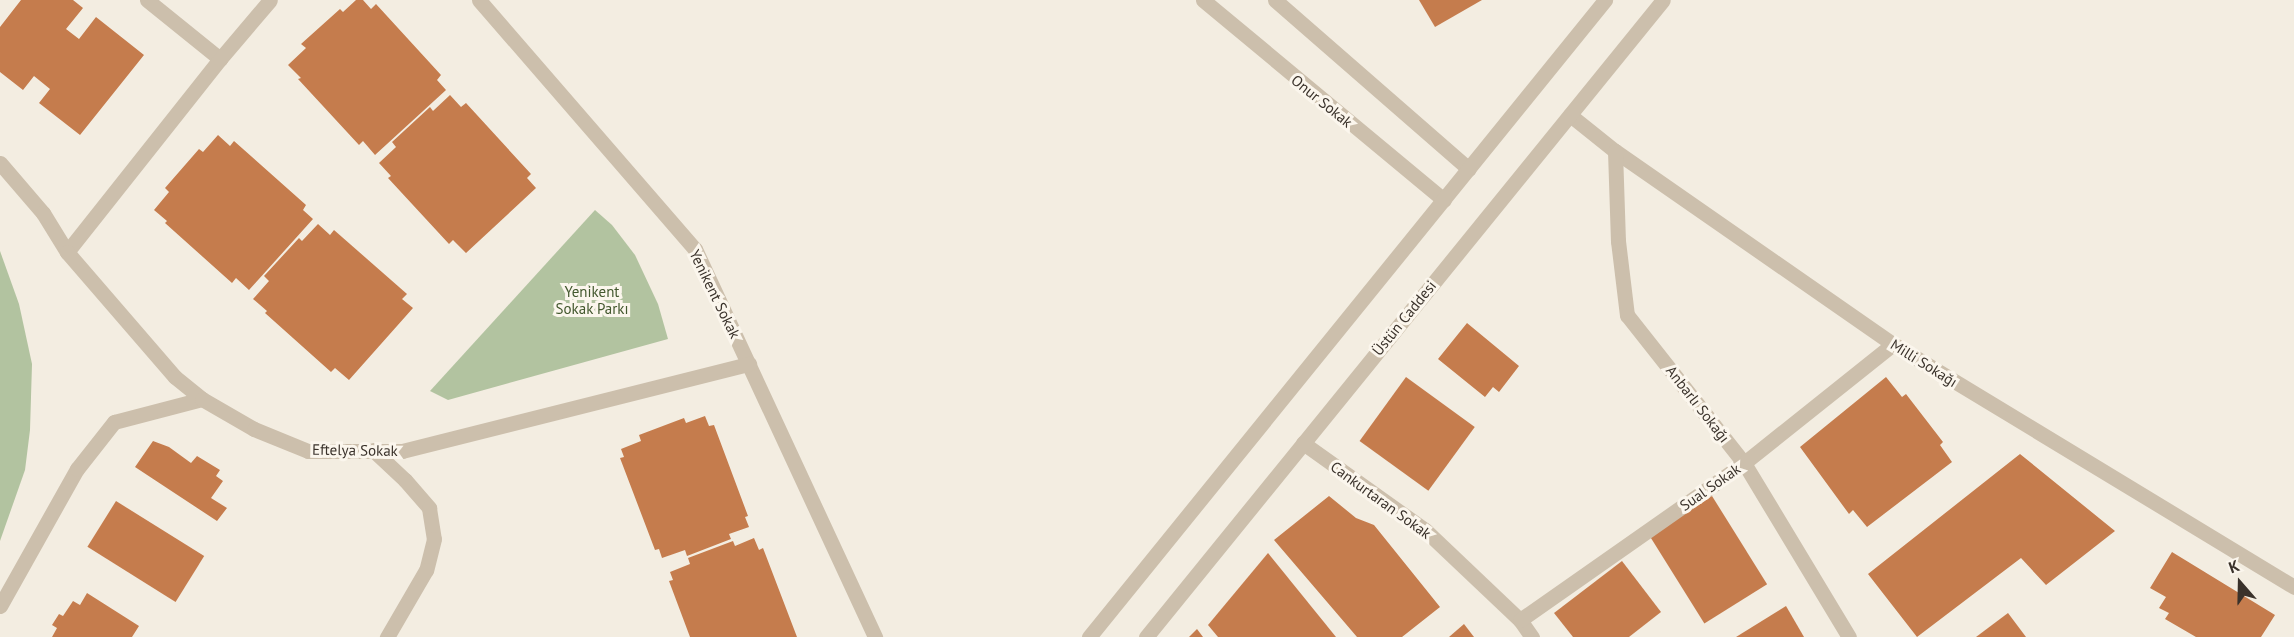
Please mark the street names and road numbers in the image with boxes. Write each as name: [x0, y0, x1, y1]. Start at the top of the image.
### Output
street label: Onur Sokak: [1288, 71, 1356, 131]
street label: Yenikent Sokak: [686, 247, 744, 341]
street label: Üstün Caddesi: [1368, 277, 1440, 359]
street label: Milli Sokağı: [1887, 335, 1961, 391]
street label: Anbarlı Sokağı: [1662, 362, 1734, 446]
street label: Eftelya Sokak: [312, 440, 398, 460]
street label: Cankurtaran Sokak: [1327, 457, 1435, 543]
street label: Sual Sokak: [1676, 460, 1744, 514]

